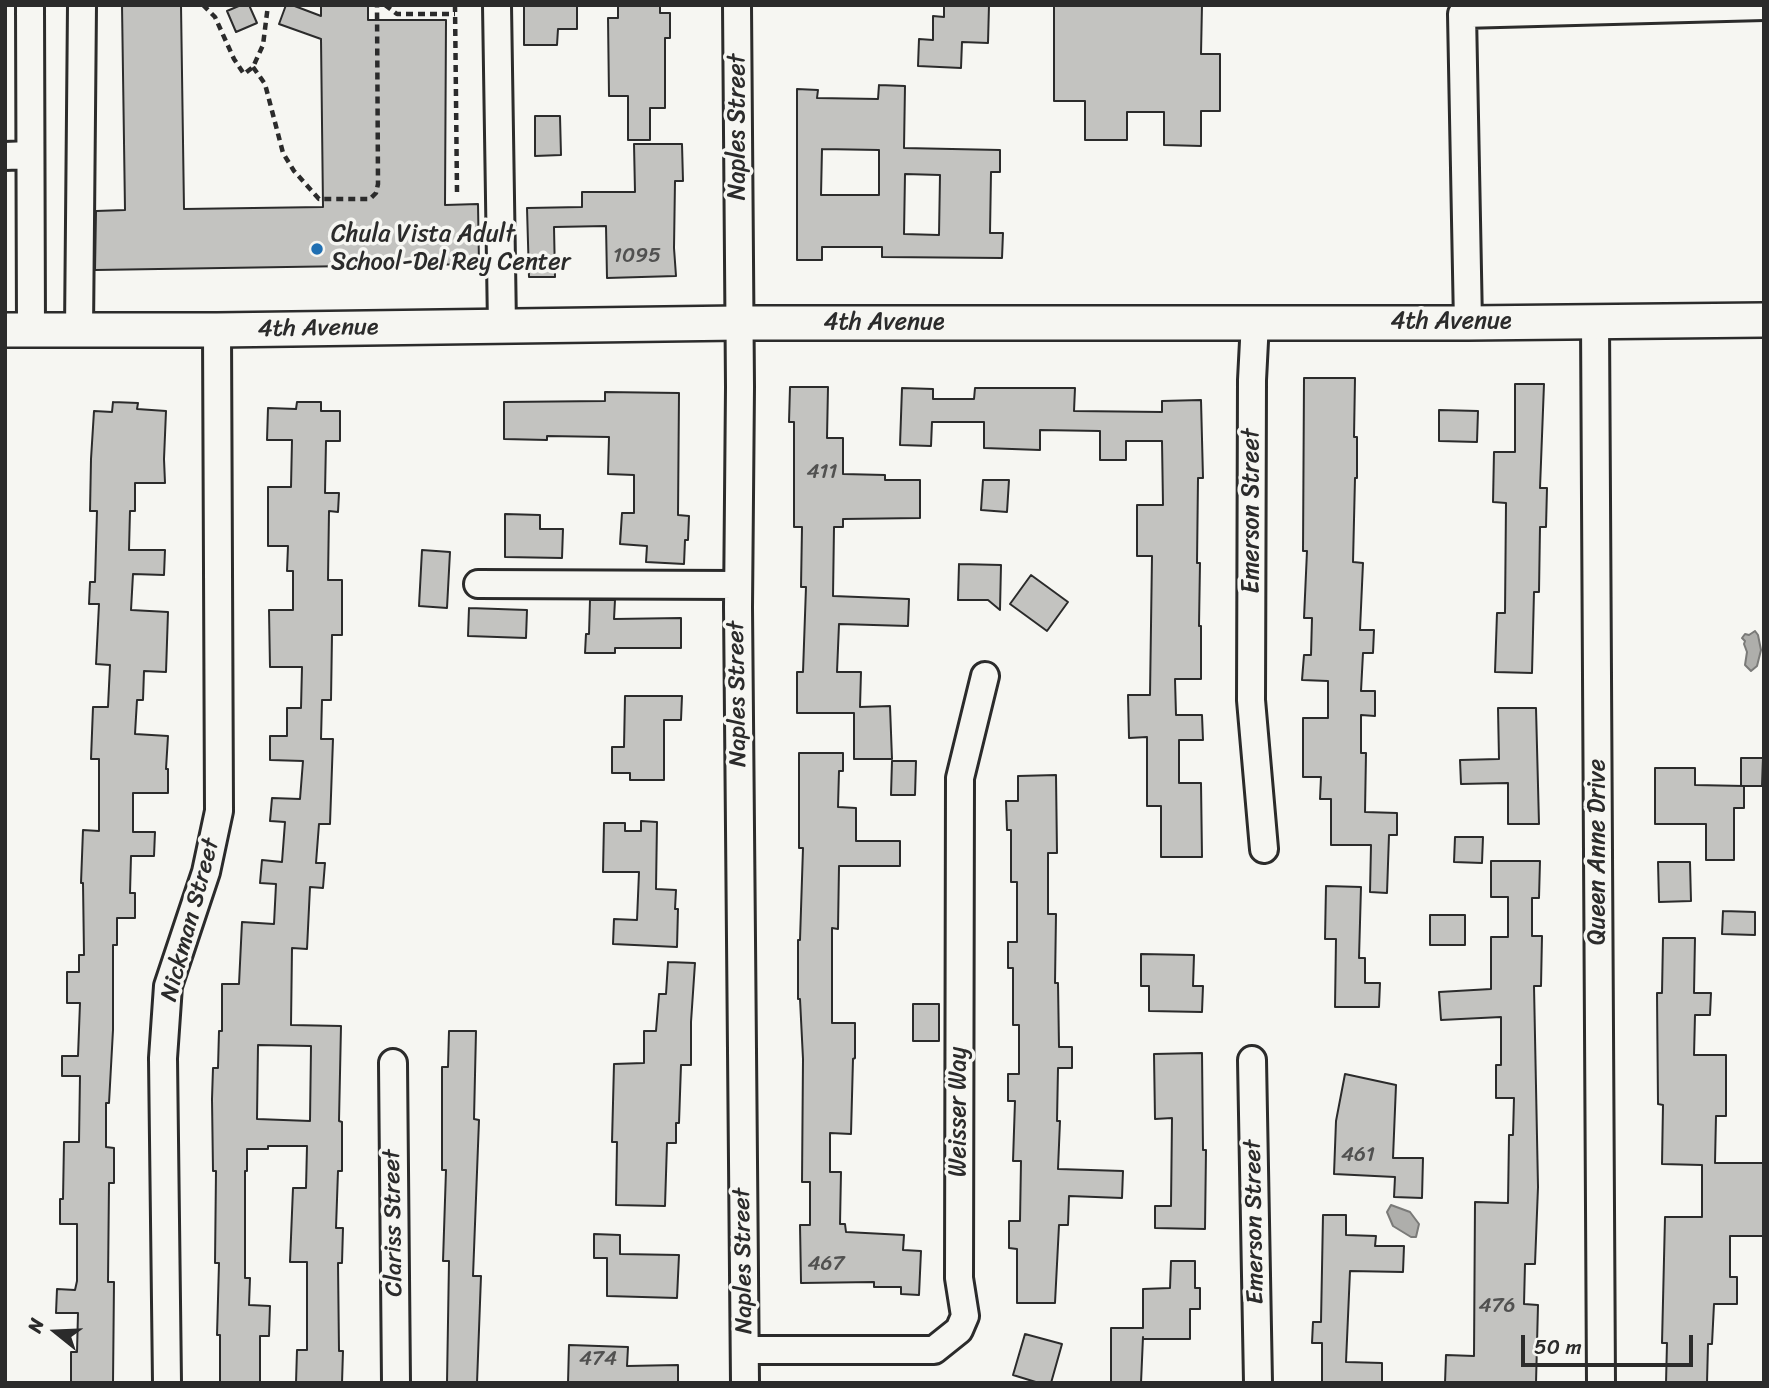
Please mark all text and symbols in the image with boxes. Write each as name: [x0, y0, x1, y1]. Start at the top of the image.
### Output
street label: Naples Street: [724, 54, 752, 200]
place label: Chula Vista Adult School-Del Rey Center: [331, 221, 570, 277]
marker: Chula Vista Adult School-Del Rey Center: [309, 241, 325, 257]
house number: 1095: [613, 244, 661, 270]
street label: 4th Avenue: [1391, 308, 1511, 336]
street label: 4th Avenue: [824, 309, 944, 337]
street label: 4th Avenue: [257, 314, 379, 344]
street label: Emerson Street: [1238, 429, 1266, 593]
house number: 411: [806, 460, 838, 486]
street label: Naples Street: [722, 621, 754, 767]
street label: Queen Anne Drive: [1584, 759, 1612, 945]
street label: Nickman Street: [155, 835, 227, 1005]
street label: Weisser Way: [945, 1047, 973, 1177]
street label: Emerson Street: [1239, 1139, 1271, 1305]
house number: 461: [1341, 1143, 1375, 1169]
street label: Clariss Street: [378, 1149, 410, 1297]
street label: Naples Street: [728, 1188, 760, 1334]
house number: 467: [807, 1252, 845, 1278]
house number: 476: [1478, 1294, 1516, 1320]
north arrow: [21, 1297, 91, 1367]
text: N: [18, 1314, 53, 1337]
scale bar: [1524, 1322, 1696, 1366]
text: 50 m: [1534, 1328, 1582, 1366]
house number: 474: [579, 1347, 617, 1373]

